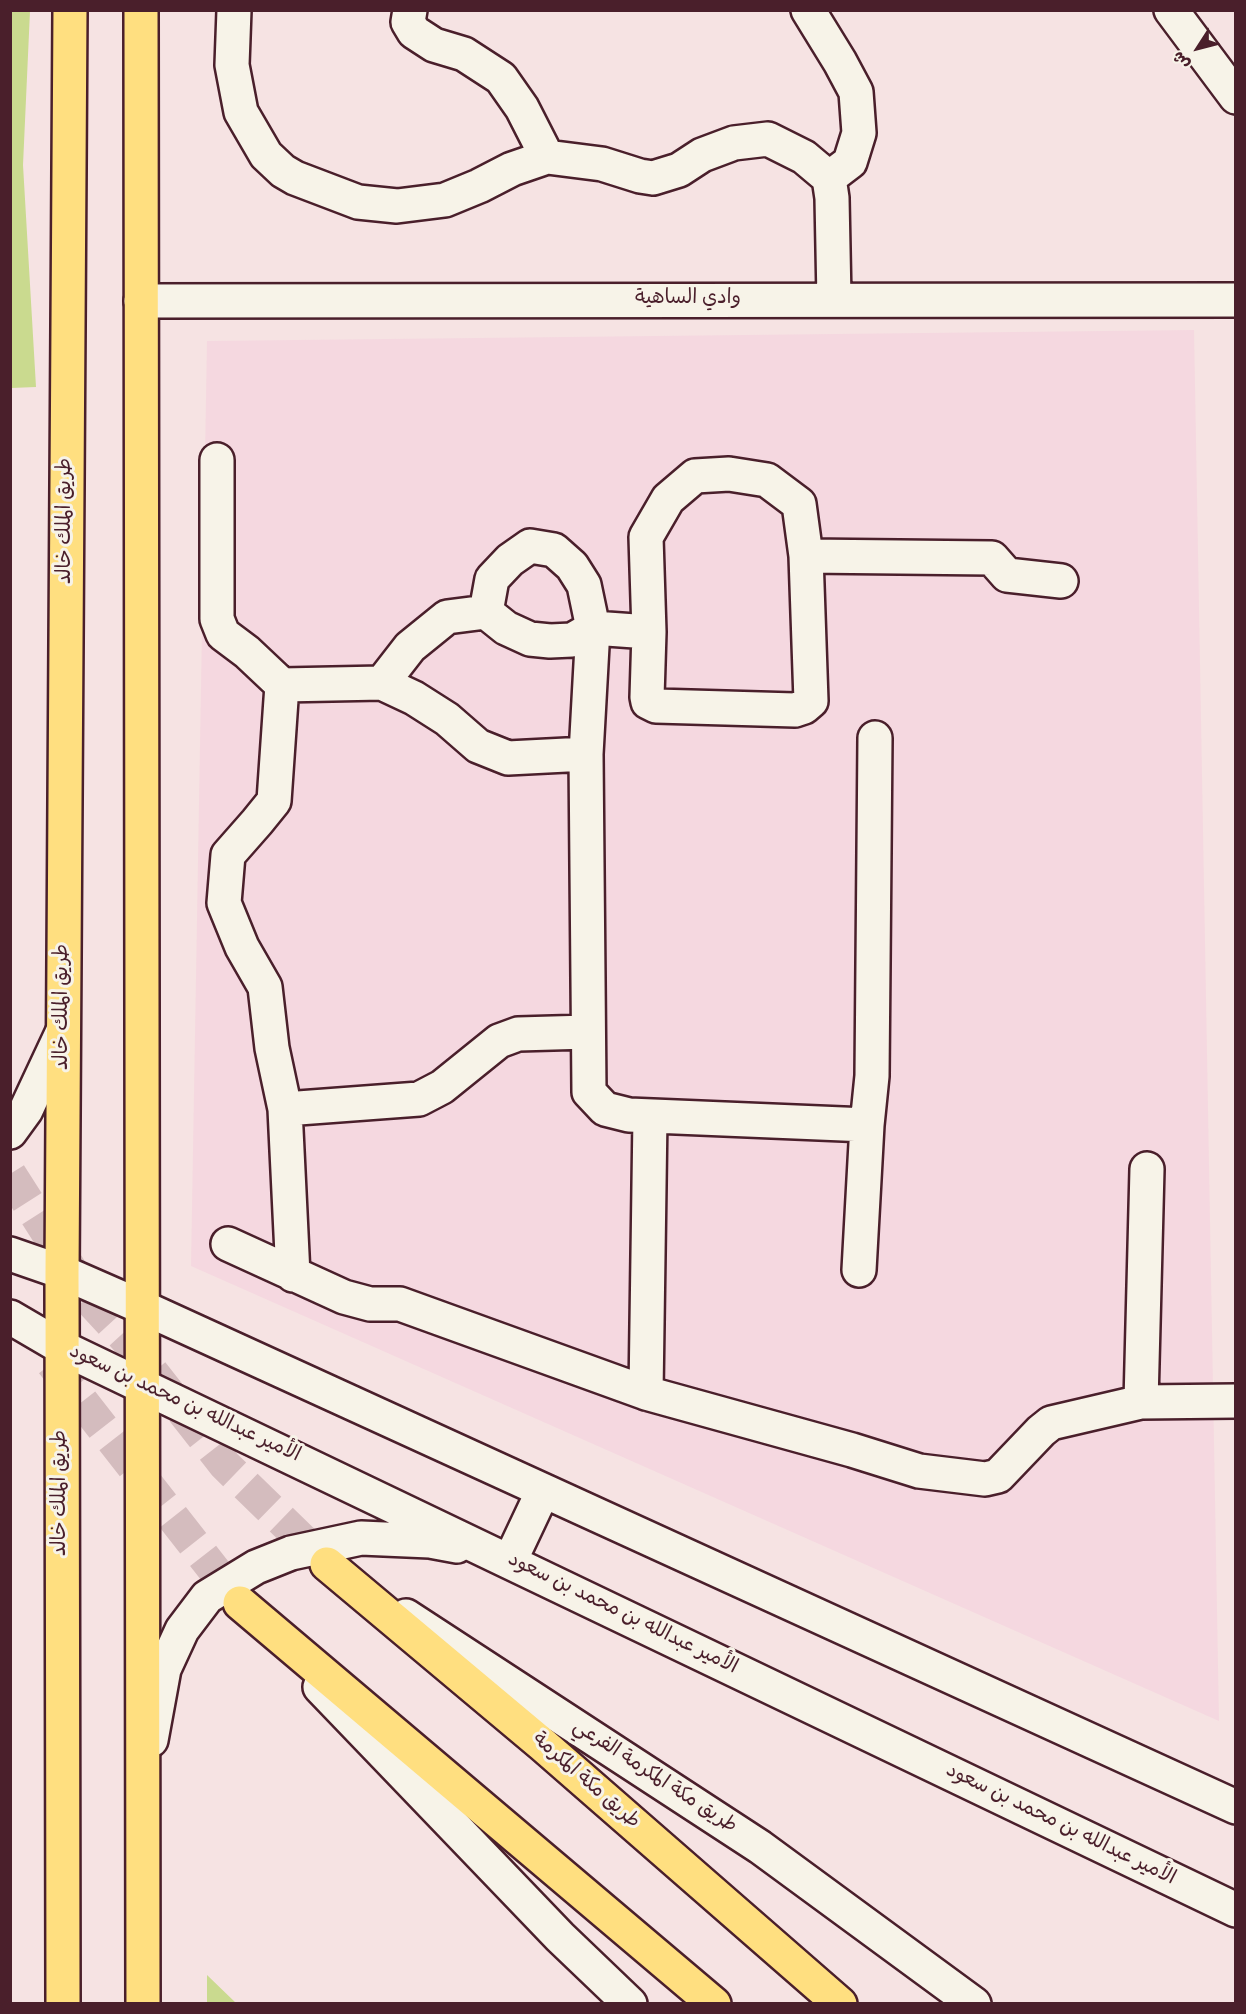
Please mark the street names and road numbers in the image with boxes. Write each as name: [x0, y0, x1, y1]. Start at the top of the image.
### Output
street label: وادي الساهية: [635, 288, 741, 312]
street label: طريق الملك خالد: [55, 458, 79, 584]
street label: طريق الملك خالد: [52, 944, 76, 1070]
street label: الأمير عبدالله بن محمد بن سعود: [64, 1341, 304, 1469]
street label: طريق الملك خالد: [50, 1430, 74, 1556]
street label: الأمير عبدالله بن محمد بن سعود: [503, 1549, 741, 1681]
street label: طريق مكة المكرمة الفرعي: [567, 1716, 741, 1840]
street label: طريق مكة المكرمة: [526, 1729, 644, 1835]
street label: الأمير عبدالله بن محمد بن سعود: [941, 1760, 1179, 1892]

